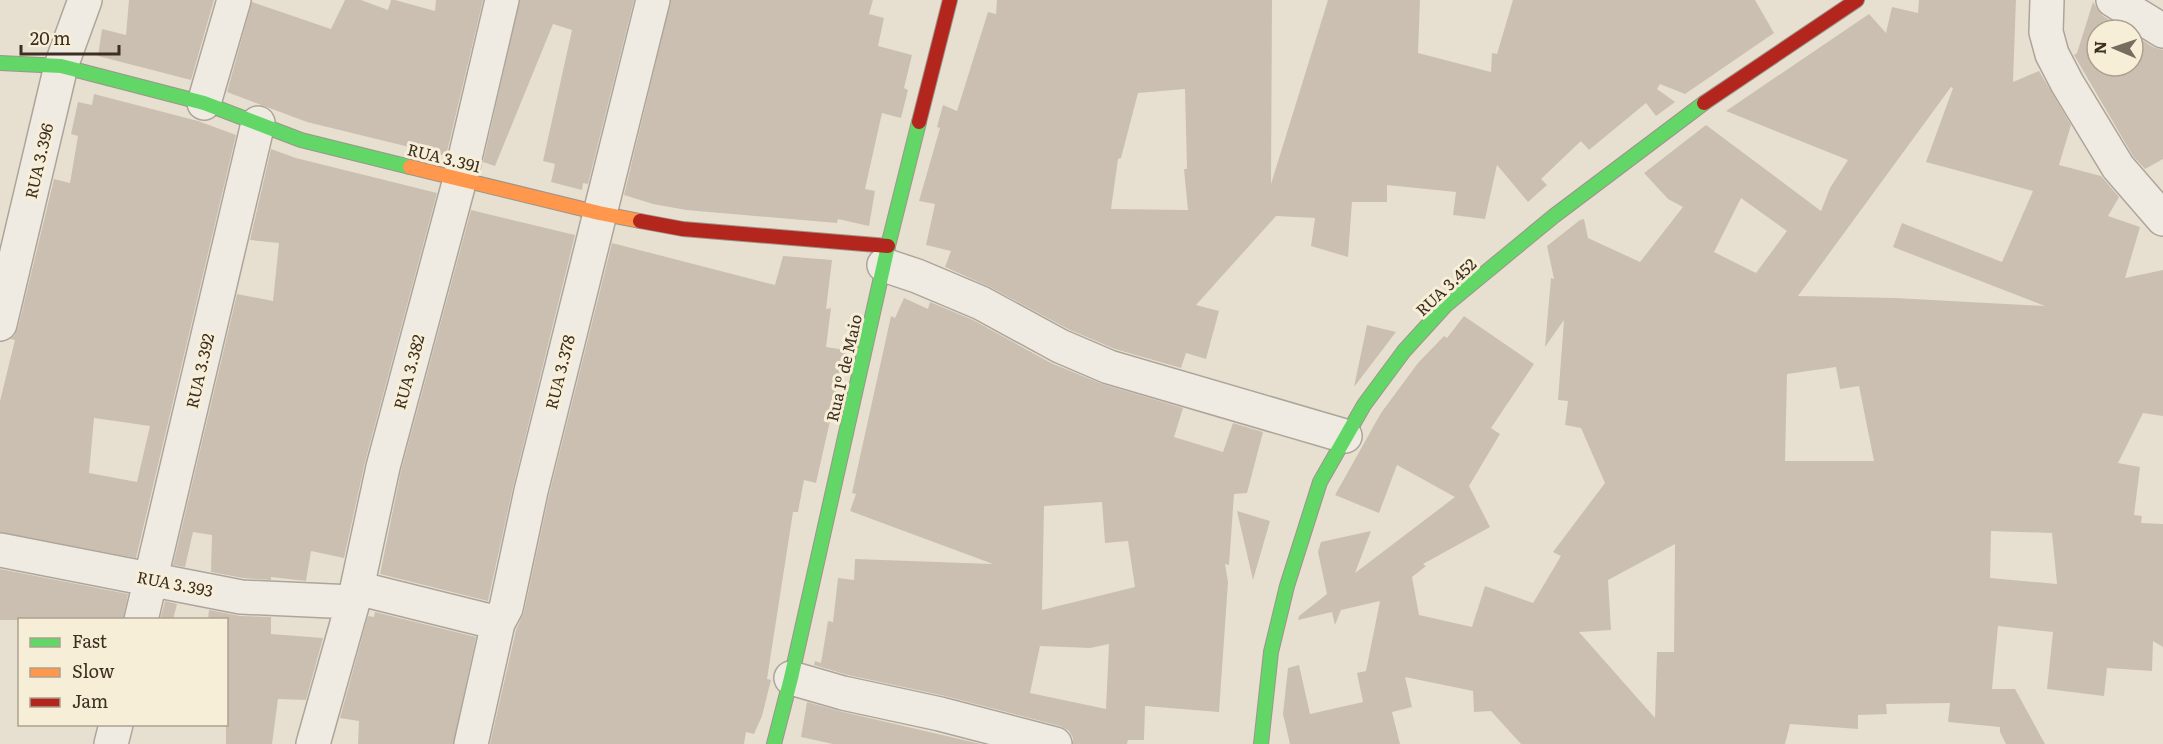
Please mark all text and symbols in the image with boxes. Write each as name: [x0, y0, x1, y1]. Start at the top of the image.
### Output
scale bar: [21, 18, 118, 56]
north arrow: [2085, 18, 2145, 78]
text: 20 m: [30, 24, 71, 51]
text: N: [2087, 40, 2111, 55]
street label: RUA 3.396: [18, 120, 58, 201]
street label: RUA 3.391: [405, 136, 484, 178]
street label: RUA 3.452: [1409, 252, 1481, 321]
street label: Rua 1º de Maio: [819, 312, 867, 424]
street label: RUA 3.392: [179, 331, 219, 411]
street label: RUA 3.382: [387, 332, 430, 412]
street label: RUA 3.378: [538, 332, 580, 412]
street label: RUA 3.393: [135, 564, 215, 602]
legend: [18, 618, 228, 726]
text: Fast: [72, 627, 108, 654]
text: Slow: [72, 657, 115, 684]
text: Jam: [72, 687, 108, 714]

